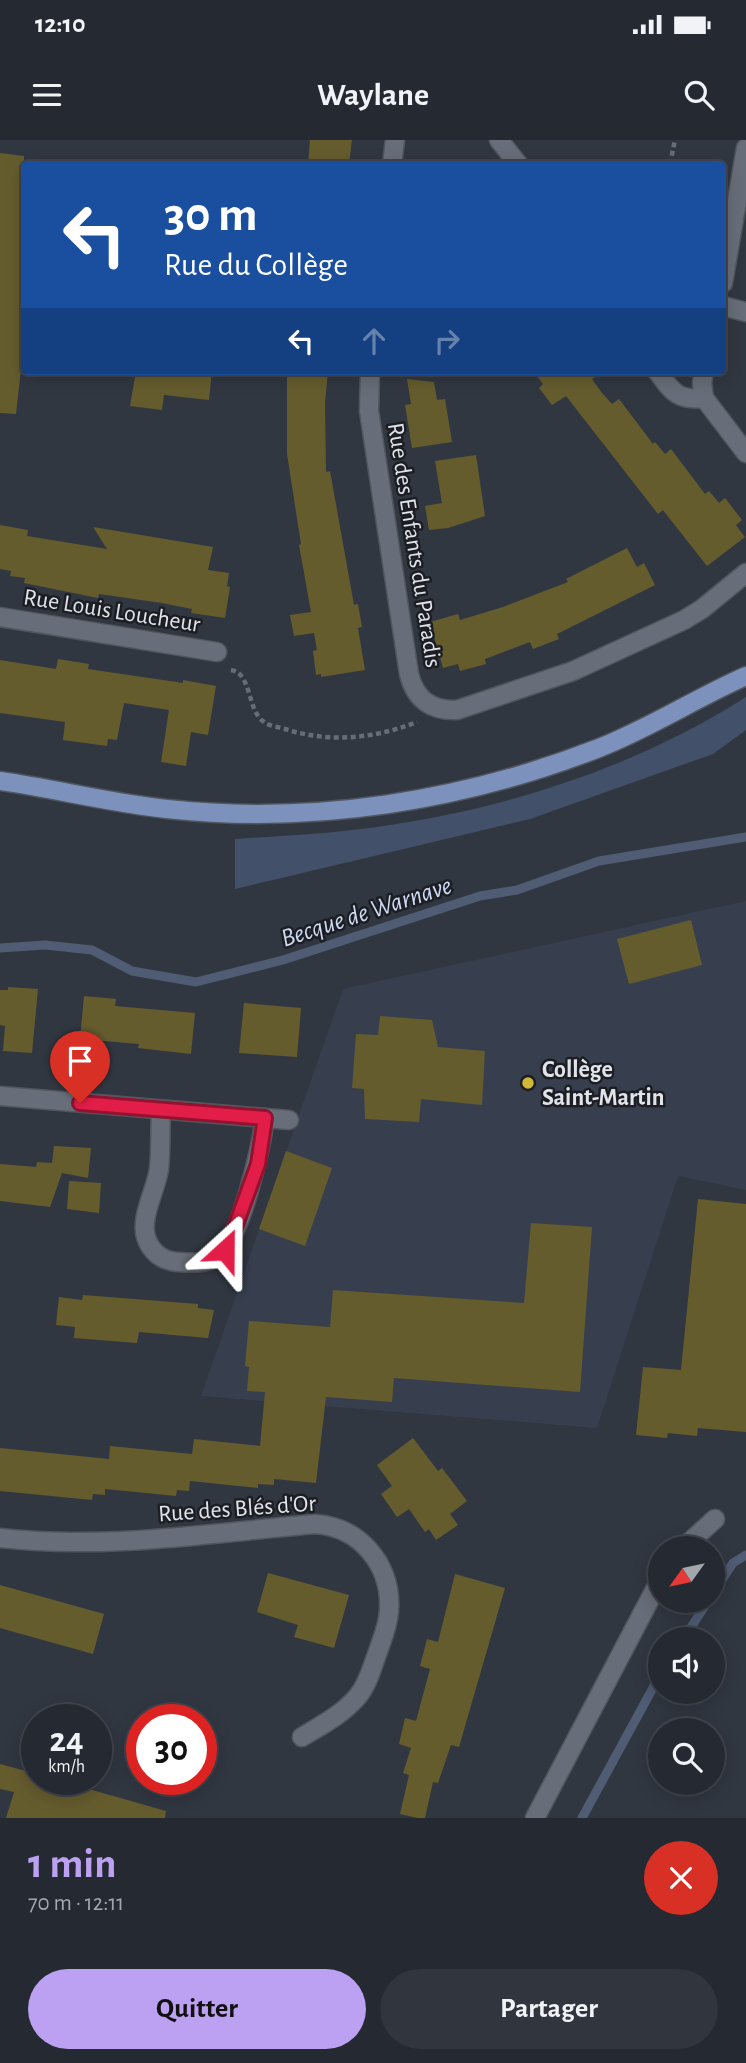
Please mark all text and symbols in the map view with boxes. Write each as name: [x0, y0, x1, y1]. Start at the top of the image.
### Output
text: 12:10: [35, 11, 85, 37]
icon: menu: [28, 76, 66, 114]
icon: search: [680, 76, 718, 114]
text: Waylane: [317, 79, 429, 111]
icon: left: [49, 189, 140, 280]
text: 30 m: [164, 191, 258, 240]
text: Rue du Collège: [164, 249, 348, 281]
icon: left: [282, 322, 320, 360]
icon: ahead: [355, 322, 393, 360]
icon: right: [428, 322, 466, 360]
street label: Rue des Enfants du Paradis: [383, 421, 445, 669]
street label: Rue Louis Loucheur: [22, 585, 202, 637]
water label: Becque de Warnave: [278, 872, 455, 952]
pin: [50, 1031, 110, 1103]
icon: arrive: [61, 1042, 99, 1080]
place label: Collège Saint-Martin: [542, 1058, 664, 1110]
marker: Collège Saint-Martin: [520, 1075, 536, 1091]
position arrow: [188, 1213, 262, 1287]
street label: Rue des Blés d'Or: [157, 1491, 317, 1526]
north arrow: [648, 1536, 724, 1614]
map controls: [648, 1536, 725, 1795]
button: sound: [648, 1627, 725, 1704]
speed limit sign: 30: [126, 1704, 217, 1795]
button: search: [648, 1718, 725, 1795]
text: 24: [49, 1723, 84, 1758]
text: km/h: [48, 1758, 85, 1776]
button: close: [644, 1841, 718, 1915]
text: 1 min: [28, 1843, 117, 1885]
text: 70 m · 12:11: [28, 1892, 124, 1915]
button: Quitter: [28, 1969, 366, 2049]
button: Partager: [380, 1969, 718, 2049]

